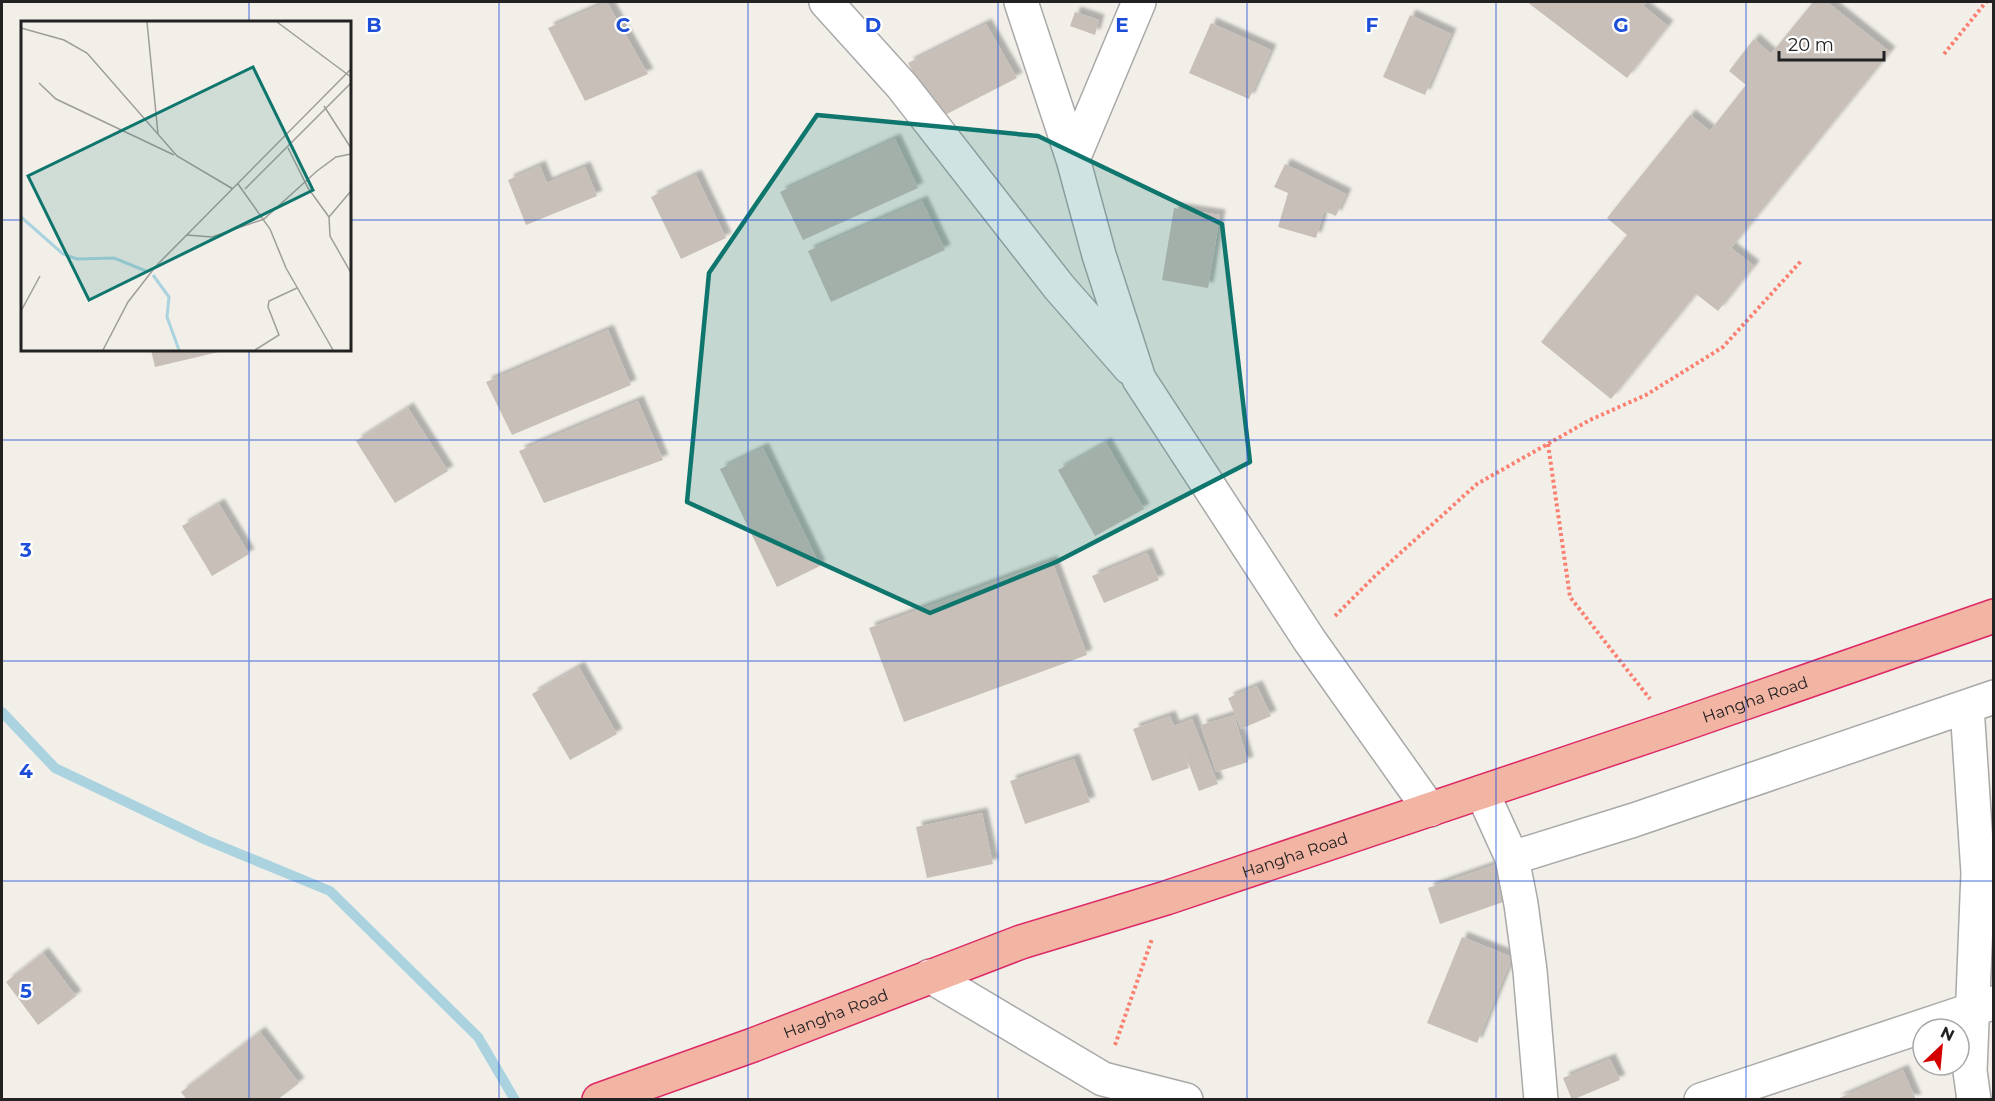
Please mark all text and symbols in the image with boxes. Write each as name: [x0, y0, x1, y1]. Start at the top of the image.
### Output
text: B: [366, 13, 382, 37]
text: C: [616, 13, 631, 37]
text: D: [865, 13, 881, 37]
text: E: [1115, 13, 1129, 37]
text: F: [1366, 13, 1379, 37]
text: G: [1613, 13, 1629, 37]
inset map: [21, 21, 351, 351]
scale bar: [1779, 24, 1884, 62]
text: 20 m: [1788, 34, 1834, 56]
text: 3: [19, 538, 32, 562]
street label: Hangha Road: [1700, 672, 1811, 727]
text: 4: [19, 759, 33, 783]
street label: Hangha Road: [1239, 829, 1350, 882]
text: 5: [20, 979, 32, 1003]
street label: Hangha Road: [781, 985, 891, 1042]
north arrow: [1911, 1017, 1971, 1077]
text: N: [1937, 1023, 1957, 1045]

